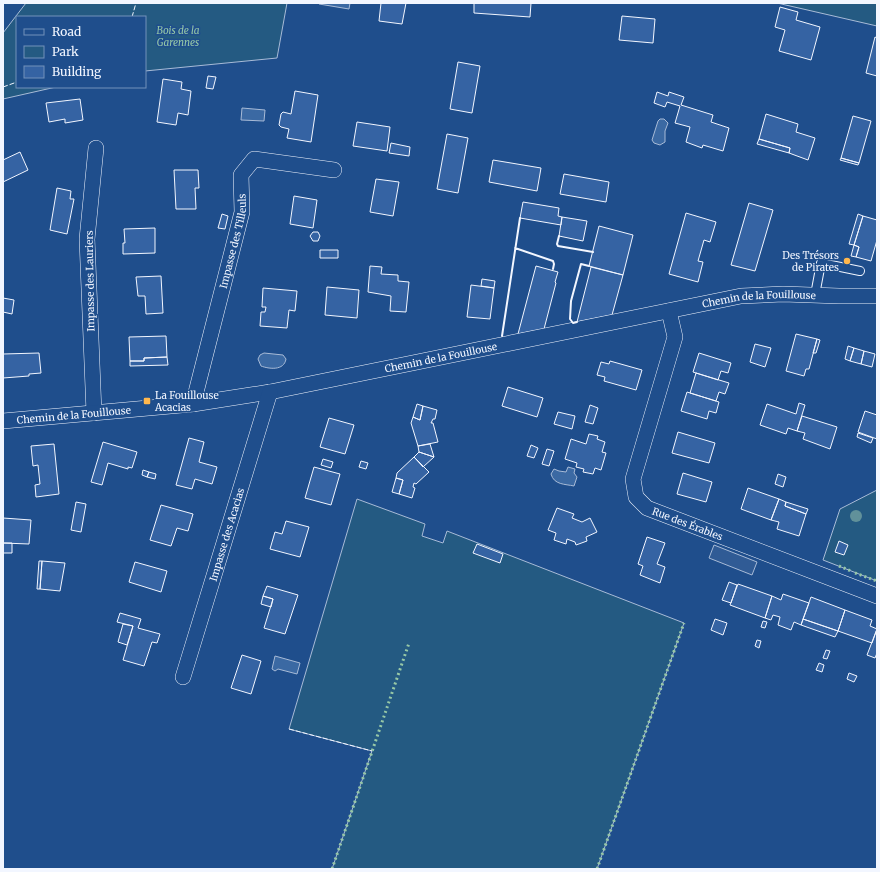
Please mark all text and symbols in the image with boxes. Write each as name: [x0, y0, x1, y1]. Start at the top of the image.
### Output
legend: [16, 16, 146, 88]
text: Road: [52, 24, 81, 39]
park label: Bois de la Garennes: [157, 24, 200, 49]
text: Park: [52, 44, 79, 59]
text: Building: [52, 64, 102, 79]
street label: Impasse des Tilleuls: [216, 193, 249, 290]
street label: Impasse des Lauriers: [83, 230, 97, 332]
place label: Des Trésors de Pirates: [782, 249, 839, 274]
marker: Des Trésors de Pirates: [842, 256, 852, 266]
street label: Chemin de la Fouillouse: [701, 287, 816, 310]
street label: Chemin de la Fouillouse: [383, 339, 498, 375]
place label: La Fouillouse Acacias: [154, 389, 219, 414]
marker: La Fouillouse Acacias: [142, 396, 152, 406]
street label: Chemin de la Fouillouse: [16, 403, 131, 426]
street label: Impasse des Acacias: [206, 486, 247, 583]
street label: Rue des Érables: [650, 504, 725, 543]

